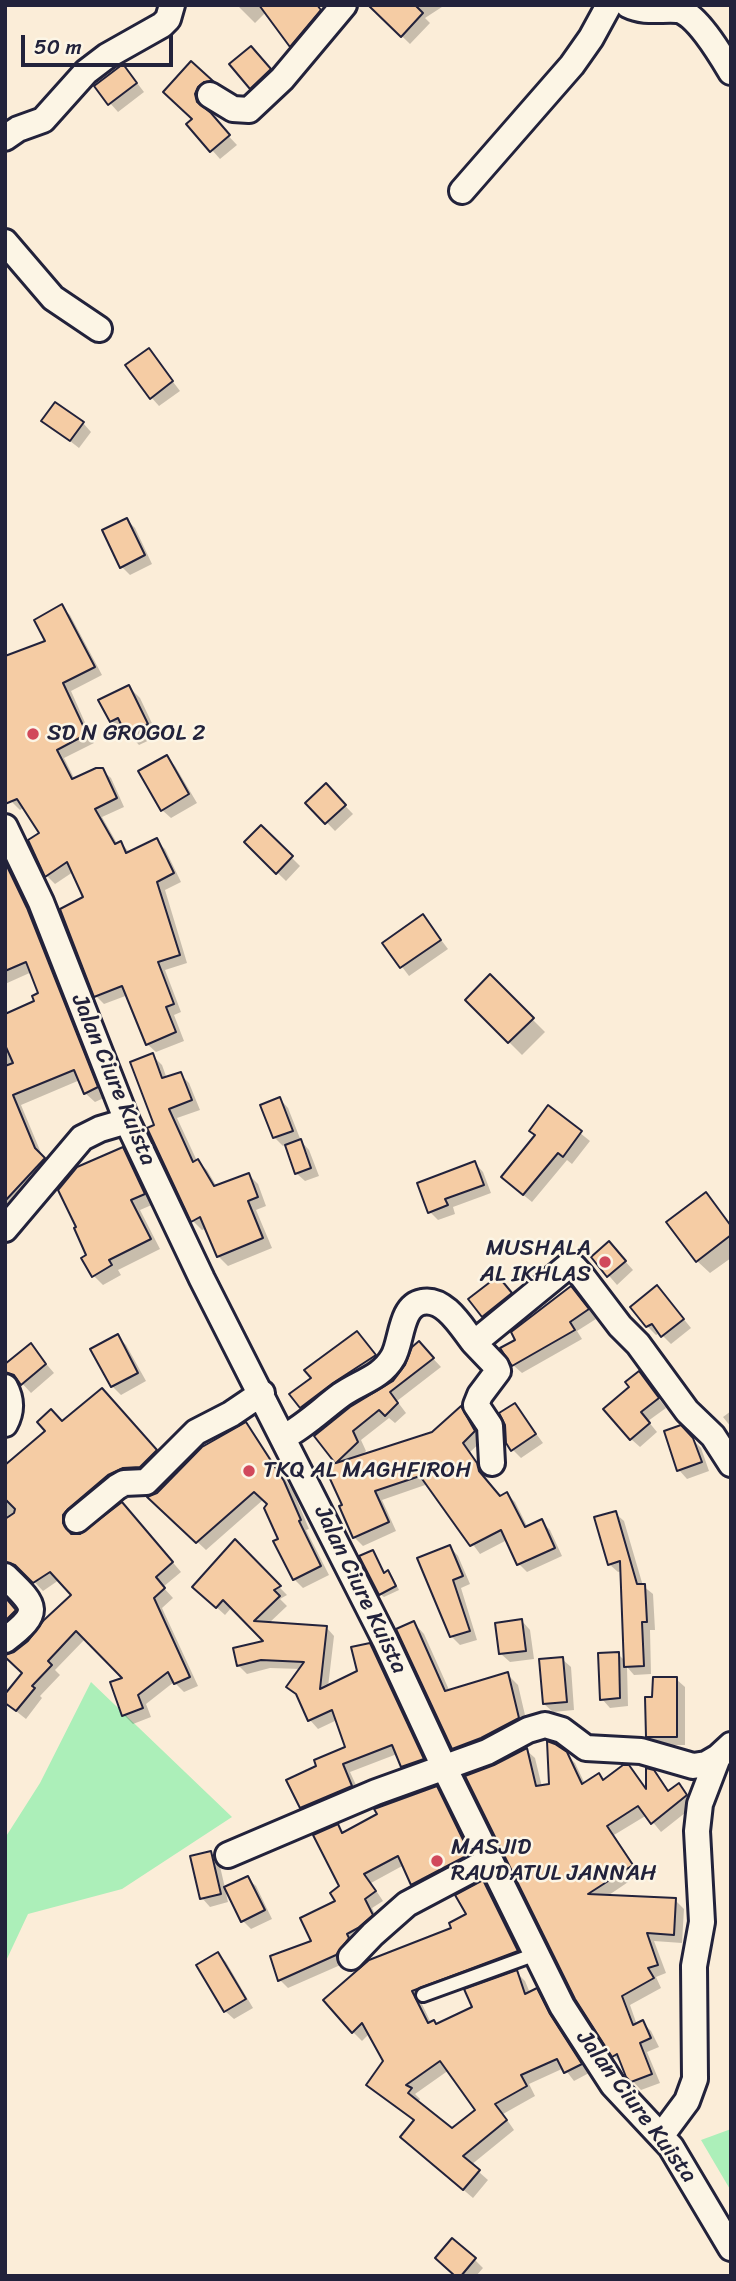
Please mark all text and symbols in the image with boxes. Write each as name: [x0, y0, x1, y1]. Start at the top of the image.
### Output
scale bar: [24, 21, 177, 65]
text: 50 m: [34, 28, 82, 66]
place label: SD N GROGOL 2: [47, 720, 205, 748]
marker: SD N GROGOL 2: [25, 726, 41, 742]
street label: Jalan Ciure Kuista: [65, 990, 161, 1170]
place label: MUSHALA AL IKHLAS: [480, 1235, 591, 1289]
marker: MUSHALA AL IKHLAS: [597, 1254, 613, 1270]
place label: TKQ AL MAGHFIROH: [263, 1457, 472, 1485]
marker: TKQ AL MAGHFIROH: [241, 1463, 257, 1479]
street label: Jalan Ciure Kuista: [307, 1502, 413, 1678]
place label: MASJID RAUDATUL JANNAH: [451, 1834, 656, 1888]
marker: MASJID RAUDATUL JANNAH: [429, 1853, 445, 1869]
street label: Jalan Ciure Kuista: [570, 2026, 702, 2188]

